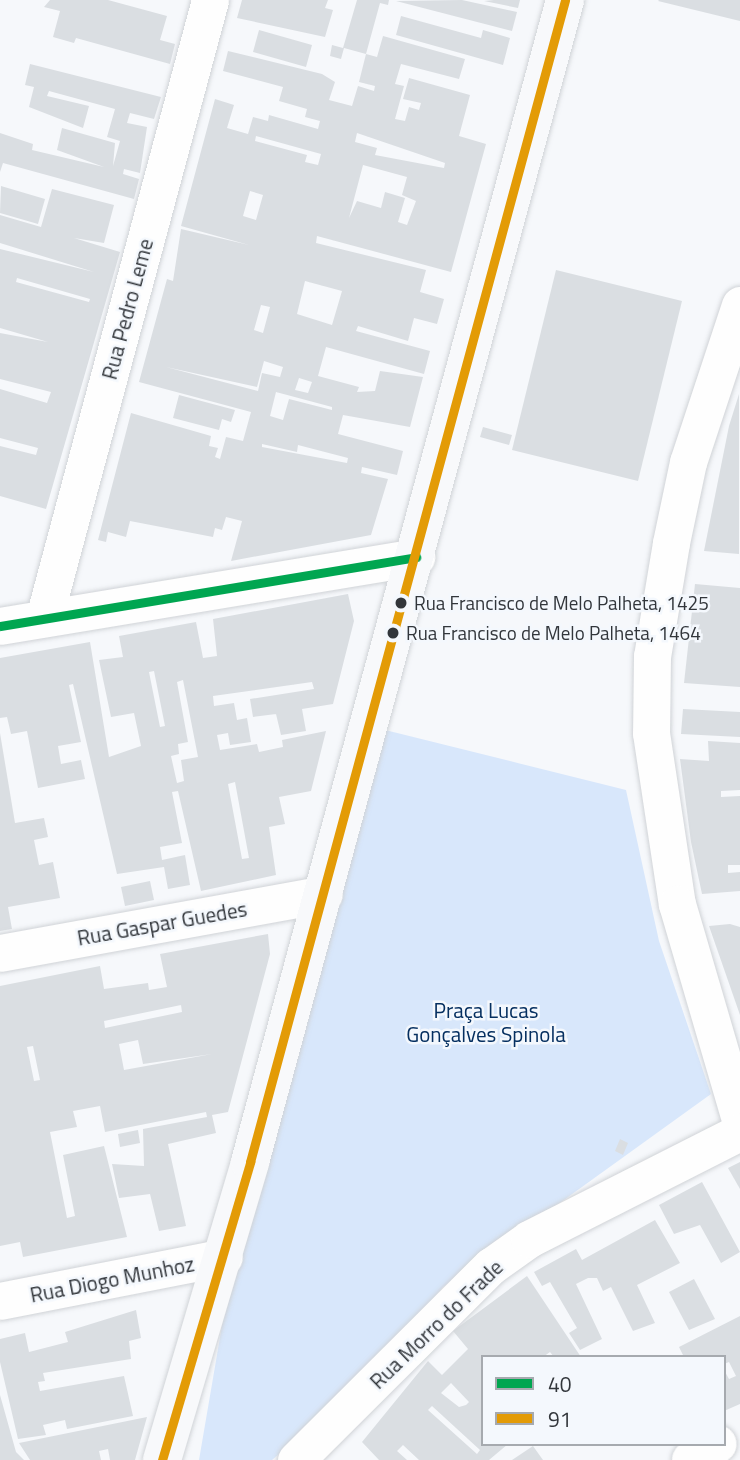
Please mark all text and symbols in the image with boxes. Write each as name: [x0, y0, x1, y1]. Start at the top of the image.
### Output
street label: Rua Pedro Leme: [96, 236, 158, 382]
place label: Rua Francisco de Melo Palheta, 1425: [414, 592, 709, 614]
marker: Rua Francisco de Melo Palheta, 1425: [394, 596, 408, 610]
place label: Rua Francisco de Melo Palheta, 1464: [406, 622, 701, 644]
marker: Rua Francisco de Melo Palheta, 1464: [386, 626, 400, 640]
street label: Rua Gaspar Guedes: [75, 896, 249, 950]
park label: Praça Lucas Gonçalves Spinola: [406, 997, 566, 1047]
street label: Rua Diogo Munhoz: [28, 1251, 196, 1307]
street label: Rua Morro do Frade: [364, 1254, 508, 1394]
legend: [481, 1355, 726, 1446]
text: 40: [548, 1368, 572, 1400]
text: 91: [548, 1403, 572, 1435]

